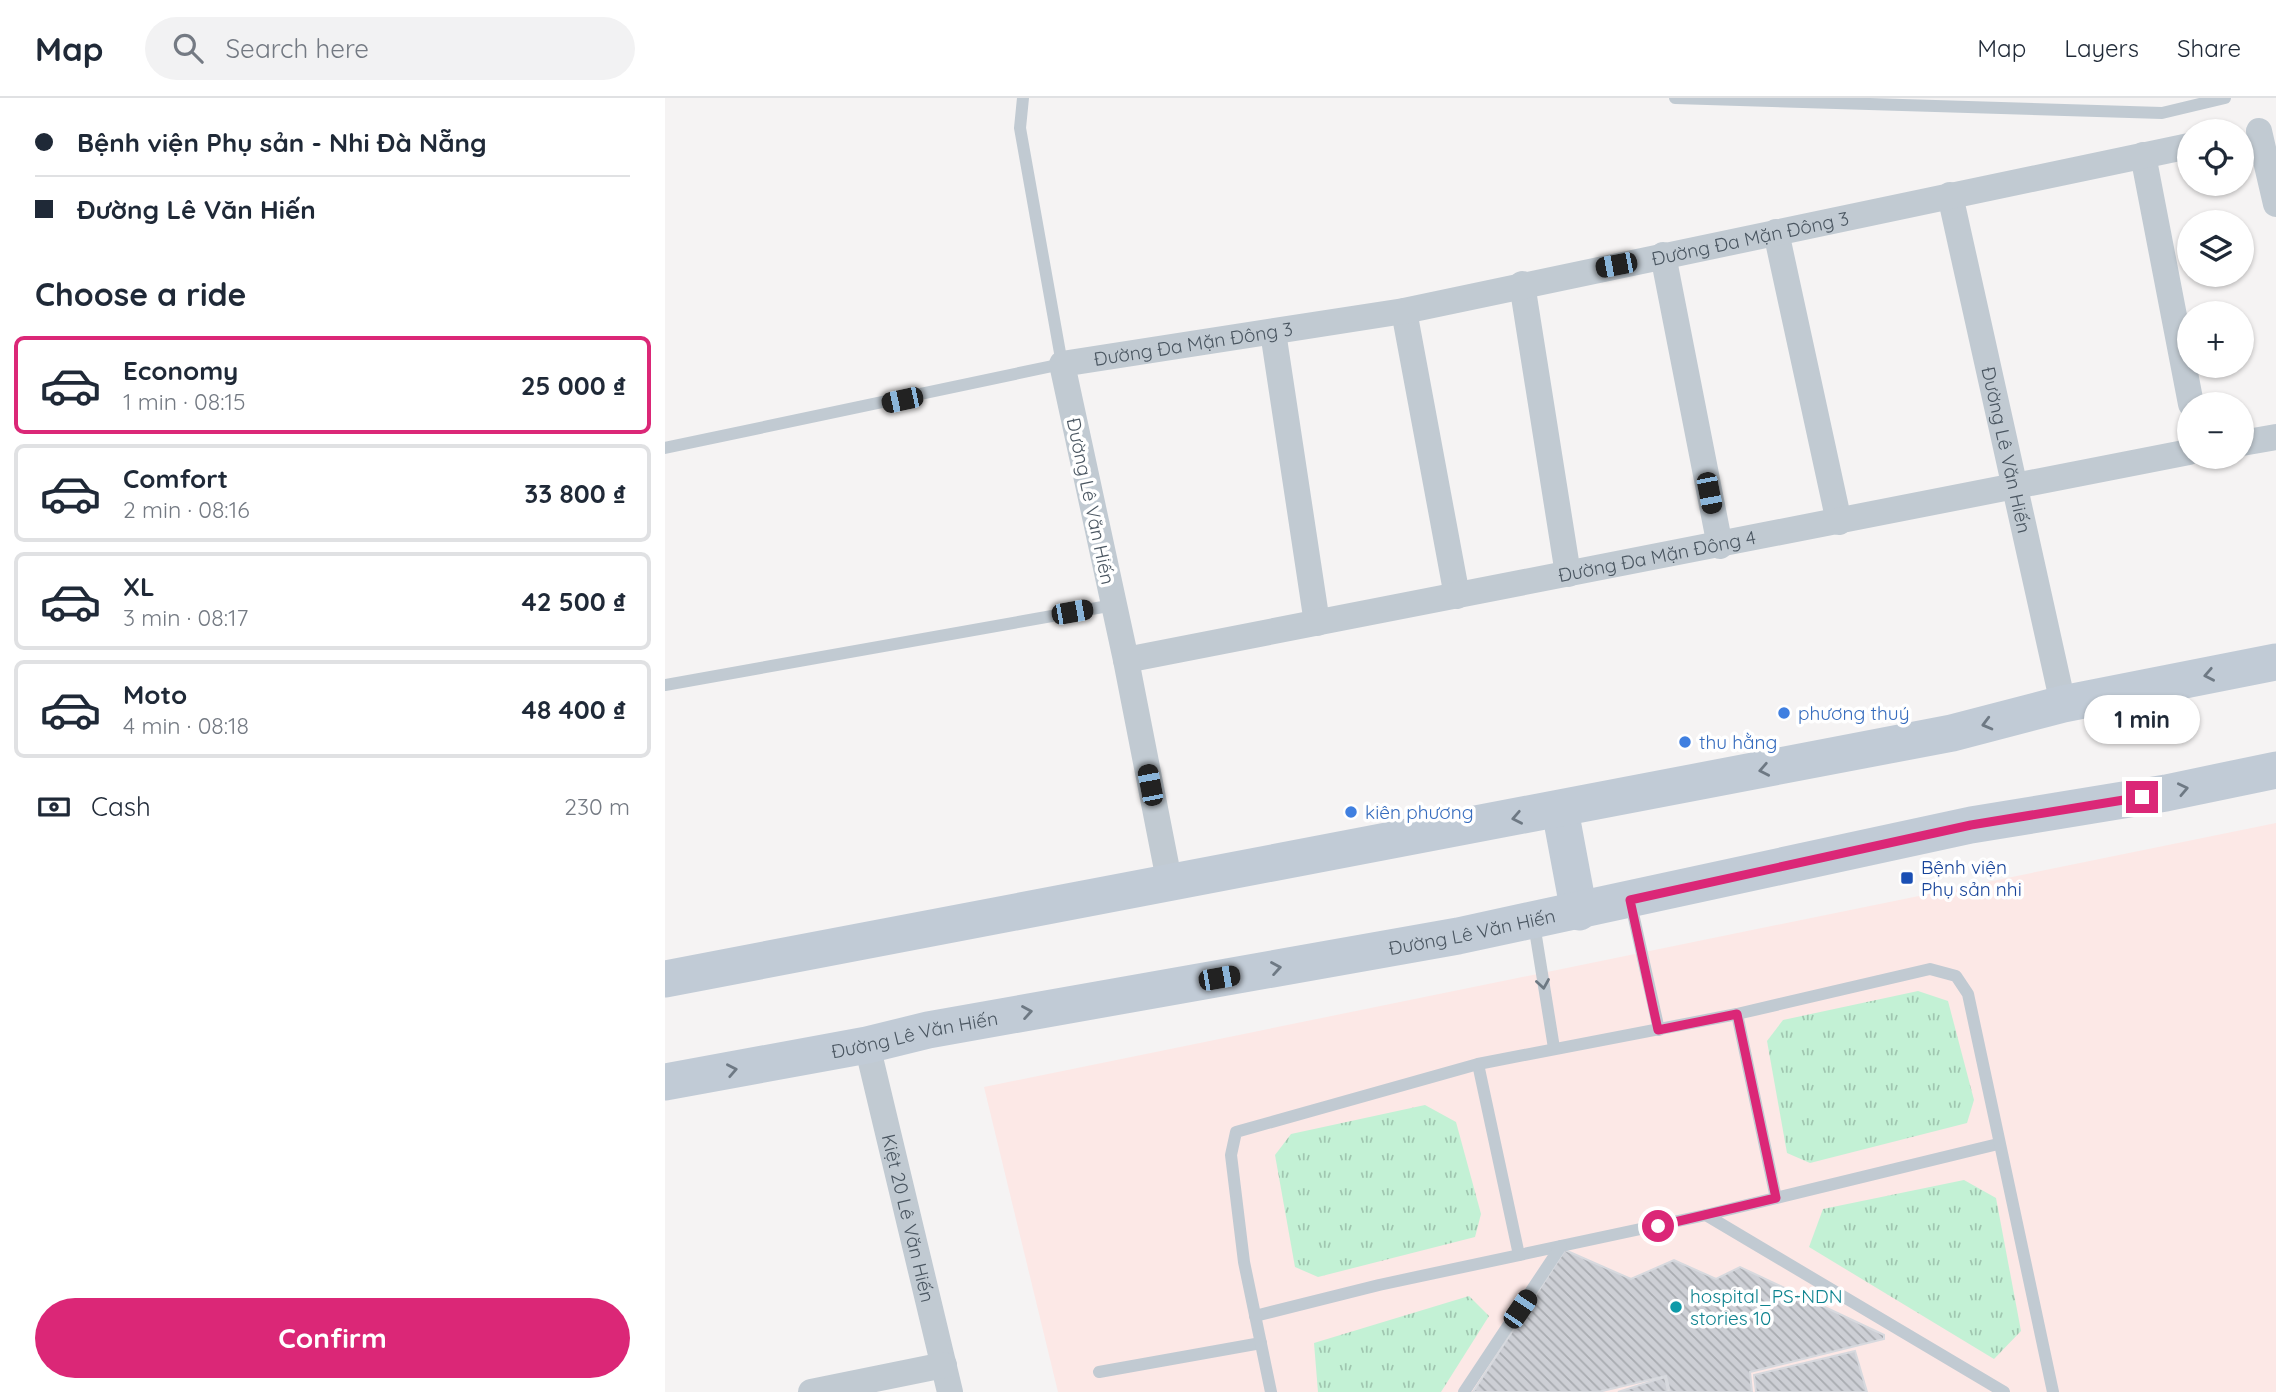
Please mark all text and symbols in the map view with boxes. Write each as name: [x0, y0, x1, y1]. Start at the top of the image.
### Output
search box: [145, 17, 635, 80]
text: Map: [35, 28, 103, 69]
icon: search: [169, 29, 207, 67]
text: Search here: [225, 32, 369, 65]
text: Map: [1977, 33, 2026, 63]
text: Layers: [2064, 33, 2139, 63]
text: Share: [2177, 33, 2241, 63]
map controls: [2177, 119, 2254, 469]
button: locate: [2177, 119, 2254, 196]
text: Bệnh viện Phụ sản - Nhi Đà Nẵng: [77, 126, 487, 159]
text: Đường Lê Văn Hiến: [77, 193, 316, 226]
street label: Đường Đa Mặn Đông 3: [1649, 206, 1851, 271]
button: layers: [2177, 210, 2254, 287]
car: [1594, 251, 1639, 279]
text: Choose a ride: [35, 274, 247, 314]
button: +: [2177, 301, 2254, 378]
street label: Đường Đa Mặn Đông 3: [1092, 316, 1294, 371]
icon: car: [39, 354, 102, 417]
text: Economy: [123, 354, 238, 387]
street label: Đường Lê Văn Hiến: [1976, 364, 2037, 535]
text: 25 000 ₫: [521, 369, 626, 402]
car: [880, 385, 925, 415]
text: 1 min · 08:15: [123, 387, 245, 416]
button: −: [2177, 392, 2254, 469]
street label: Đường Lê Văn Hiến: [1062, 416, 1120, 586]
icon: car: [39, 462, 102, 525]
text: Comfort: [123, 462, 228, 495]
car: [1695, 470, 1724, 516]
text: 33 800 ₫: [524, 477, 626, 510]
text: 2 min · 08:16: [123, 495, 250, 524]
street label: Đường Đa Mặn Đông 4: [1556, 525, 1758, 587]
icon: car: [39, 570, 102, 633]
text: XL: [123, 570, 155, 603]
text: 42 500 ₫: [521, 585, 626, 618]
car: [1050, 598, 1095, 626]
text: 3 min · 08:17: [123, 603, 248, 632]
one-way arrow: [2203, 667, 2215, 682]
icon: car: [39, 678, 102, 741]
text: Moto: [123, 678, 187, 711]
text: 48 400 ₫: [522, 693, 626, 726]
callout: 1 min: [2084, 696, 2200, 744]
place label: phương thuý: [1798, 701, 1909, 725]
marker: phương thuý: [1776, 705, 1792, 721]
text: 1 min: [2114, 705, 2170, 734]
text: 4 min · 08:18: [123, 711, 249, 740]
one-way arrow: [1981, 716, 1993, 730]
place label: thu hằng: [1699, 730, 1777, 754]
marker: thu hằng: [1677, 734, 1693, 750]
car: [1136, 762, 1165, 808]
one-way arrow: [1758, 762, 1770, 777]
route end: [2126, 781, 2158, 813]
one-way arrow: [2177, 783, 2189, 798]
icon: cash: [35, 788, 73, 826]
text: Cash: [91, 790, 151, 823]
text: 230 m: [564, 792, 630, 821]
place label: kiên phương: [1365, 800, 1474, 824]
marker: kiên phương: [1343, 804, 1359, 820]
one-way arrow: [1511, 810, 1523, 825]
place label: Bệnh viện Phụ sản nhi: [1921, 855, 2022, 901]
marker: Bệnh viện Phụ sản nhi: [1899, 870, 1915, 886]
street label: Đường Lê Văn Hiến: [1387, 903, 1558, 960]
one-way arrow: [1270, 961, 1281, 976]
car: [1197, 964, 1242, 992]
one-way arrow: [1535, 979, 1550, 990]
one-way arrow: [1021, 1005, 1033, 1020]
street label: Đường Lê Văn Hiến: [829, 1006, 1000, 1063]
one-way arrow: [726, 1063, 738, 1078]
street label: Kiệt 20 Lê Văn Hiến: [877, 1132, 940, 1305]
route start: [1642, 1210, 1674, 1242]
place label: hospital_PS-NDN stories 10: [1690, 1284, 1843, 1330]
car: [1500, 1286, 1541, 1332]
button: Confirm: [35, 1298, 630, 1378]
marker: hospital_PS-NDN stories 10: [1668, 1299, 1684, 1315]

